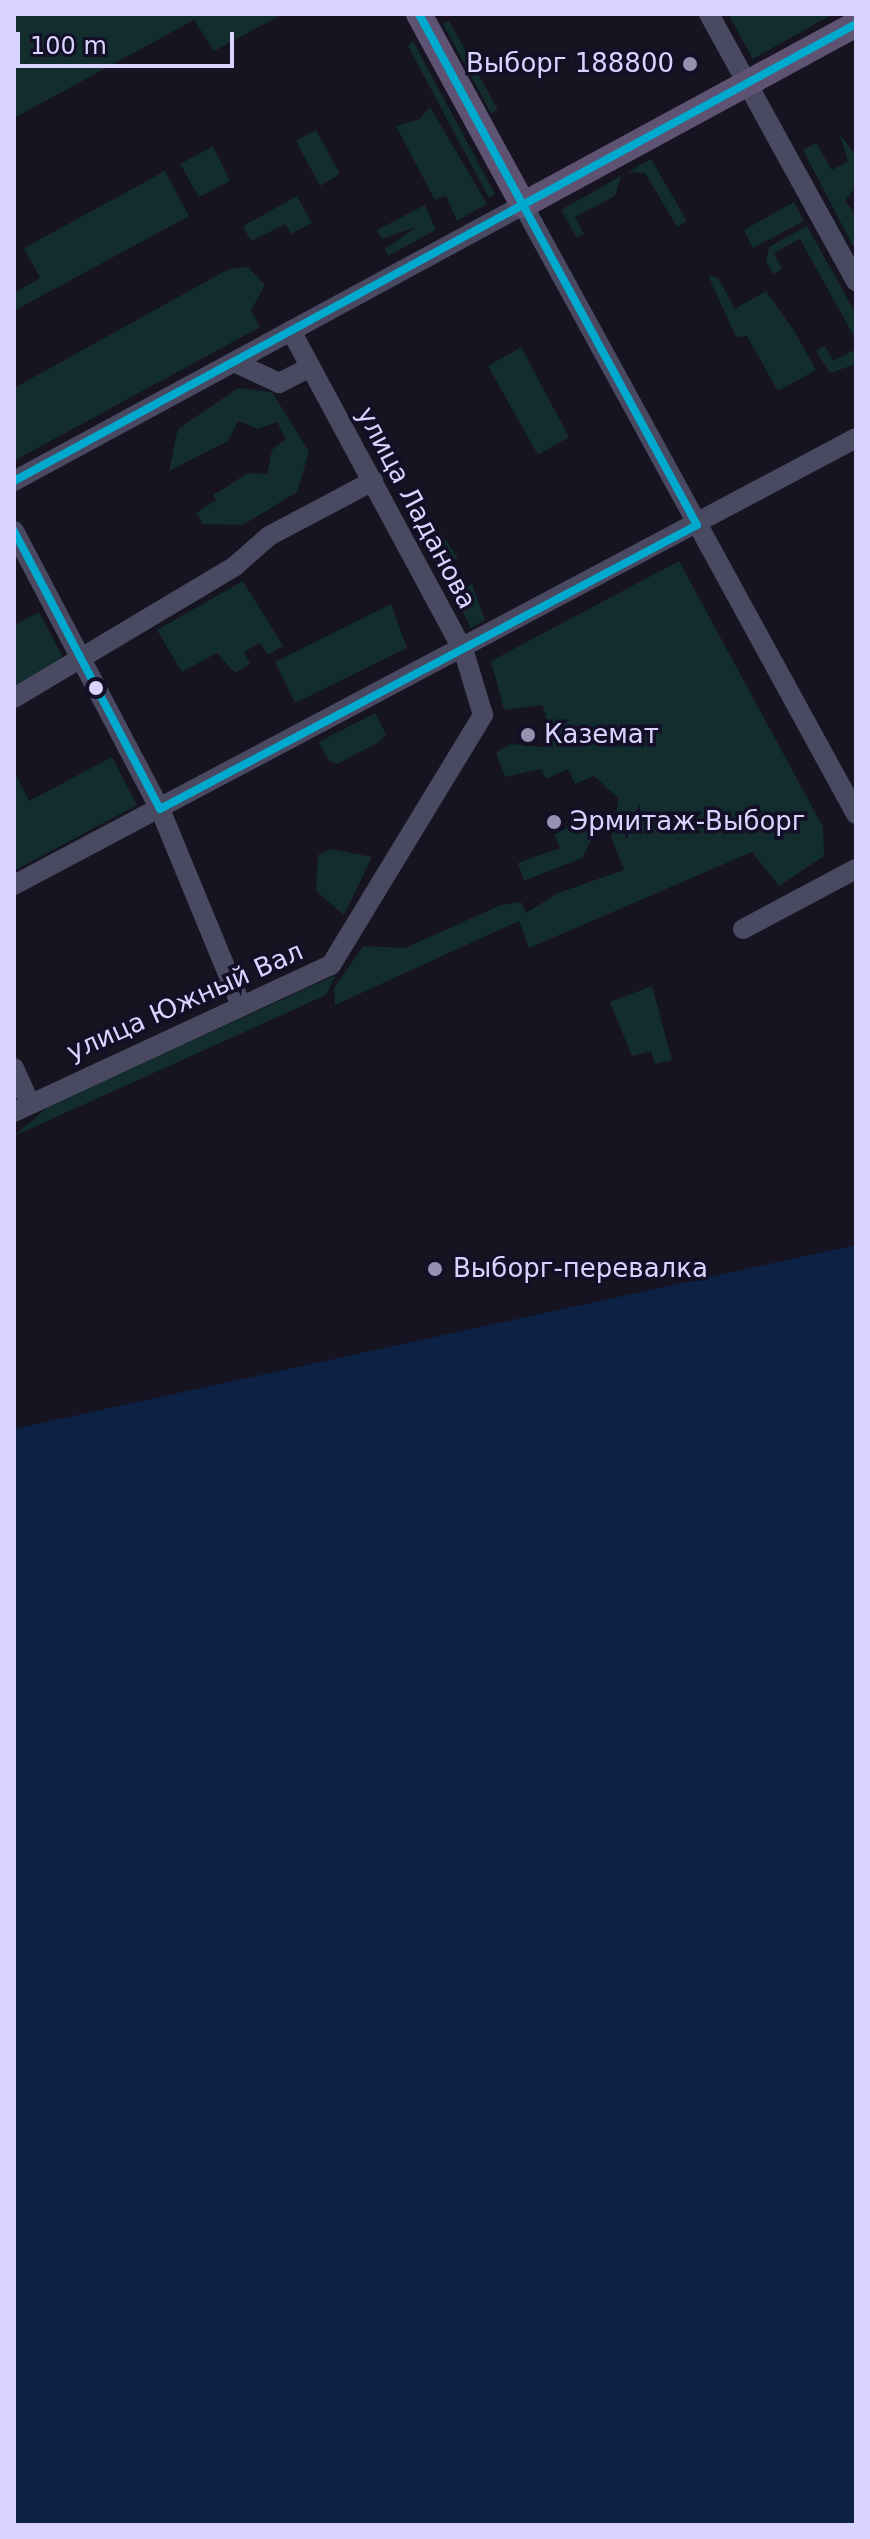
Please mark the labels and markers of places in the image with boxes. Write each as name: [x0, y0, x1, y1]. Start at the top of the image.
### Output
place label: Выборг 188800: [466, 48, 674, 80]
marker: Выборг 188800: [681, 55, 699, 73]
unlabelled marker: [88, 680, 104, 696]
place label: Каземат: [544, 719, 659, 751]
marker: Каземат: [519, 726, 537, 744]
place label: Эрмитаж-Выборг: [570, 806, 806, 838]
marker: Эрмитаж-Выборг: [545, 813, 563, 831]
place label: Выборг-перевалка: [453, 1253, 708, 1285]
marker: Выборг-перевалка: [424, 1258, 446, 1280]

